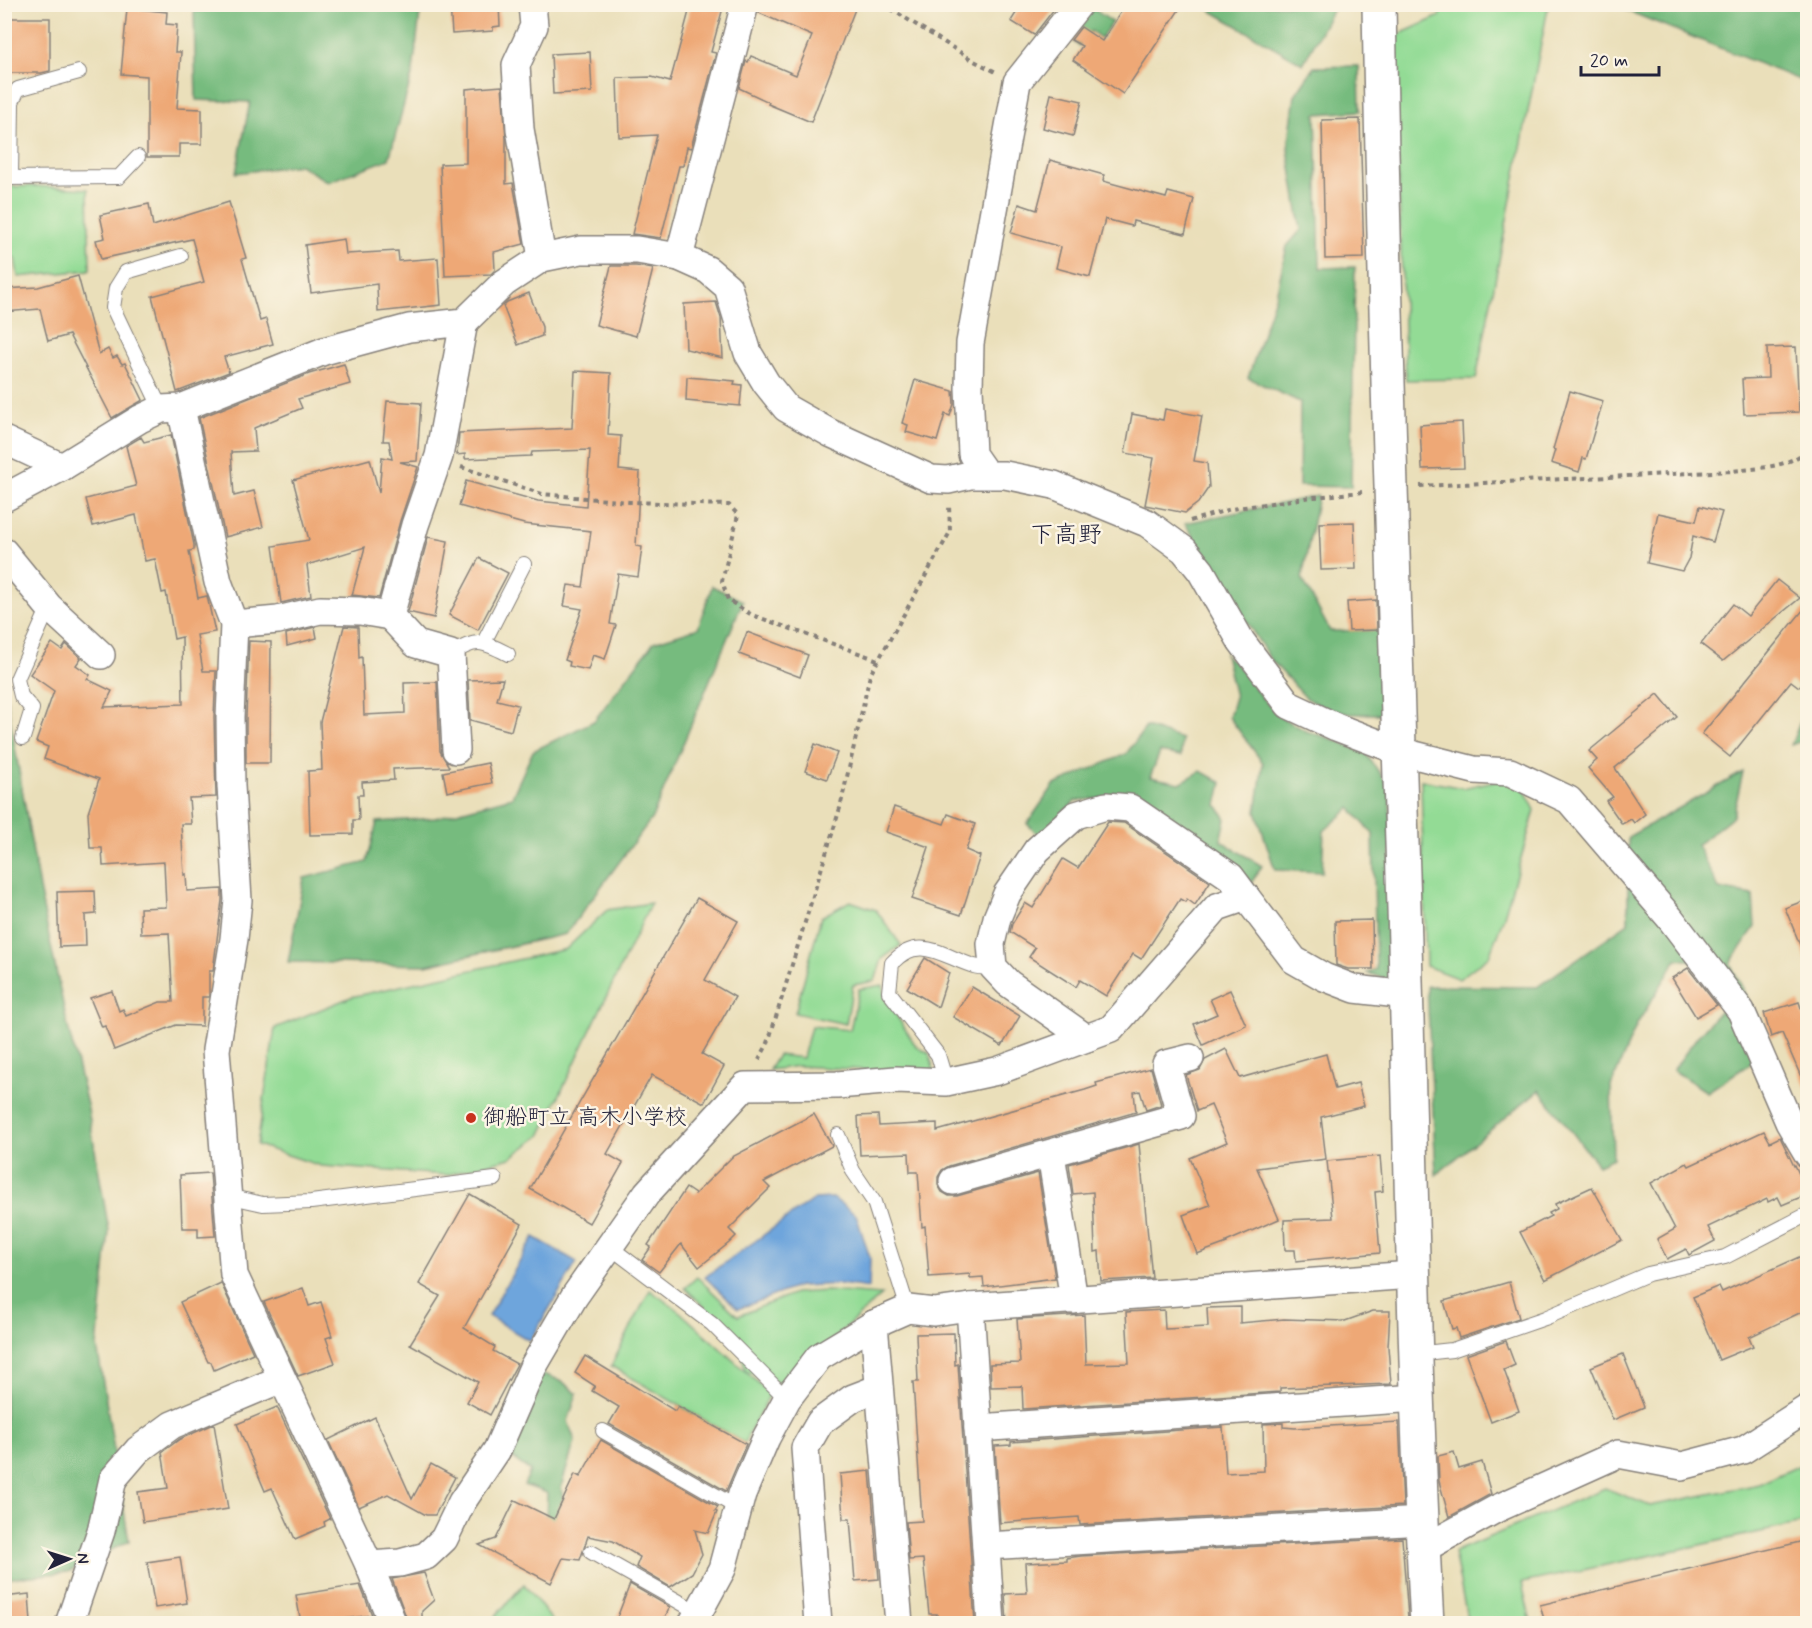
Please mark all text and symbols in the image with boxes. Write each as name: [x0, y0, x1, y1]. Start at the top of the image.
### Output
scale bar: [1581, 39, 1659, 77]
text: 20 m: [1590, 49, 1628, 73]
district label: 下高野: [1030, 520, 1102, 551]
place label: 御船町立 高木小学校: [483, 1104, 687, 1132]
marker: 御船町立 高木小学校: [464, 1111, 478, 1125]
north arrow: [39, 1529, 99, 1589]
text: N: [72, 1552, 93, 1564]

